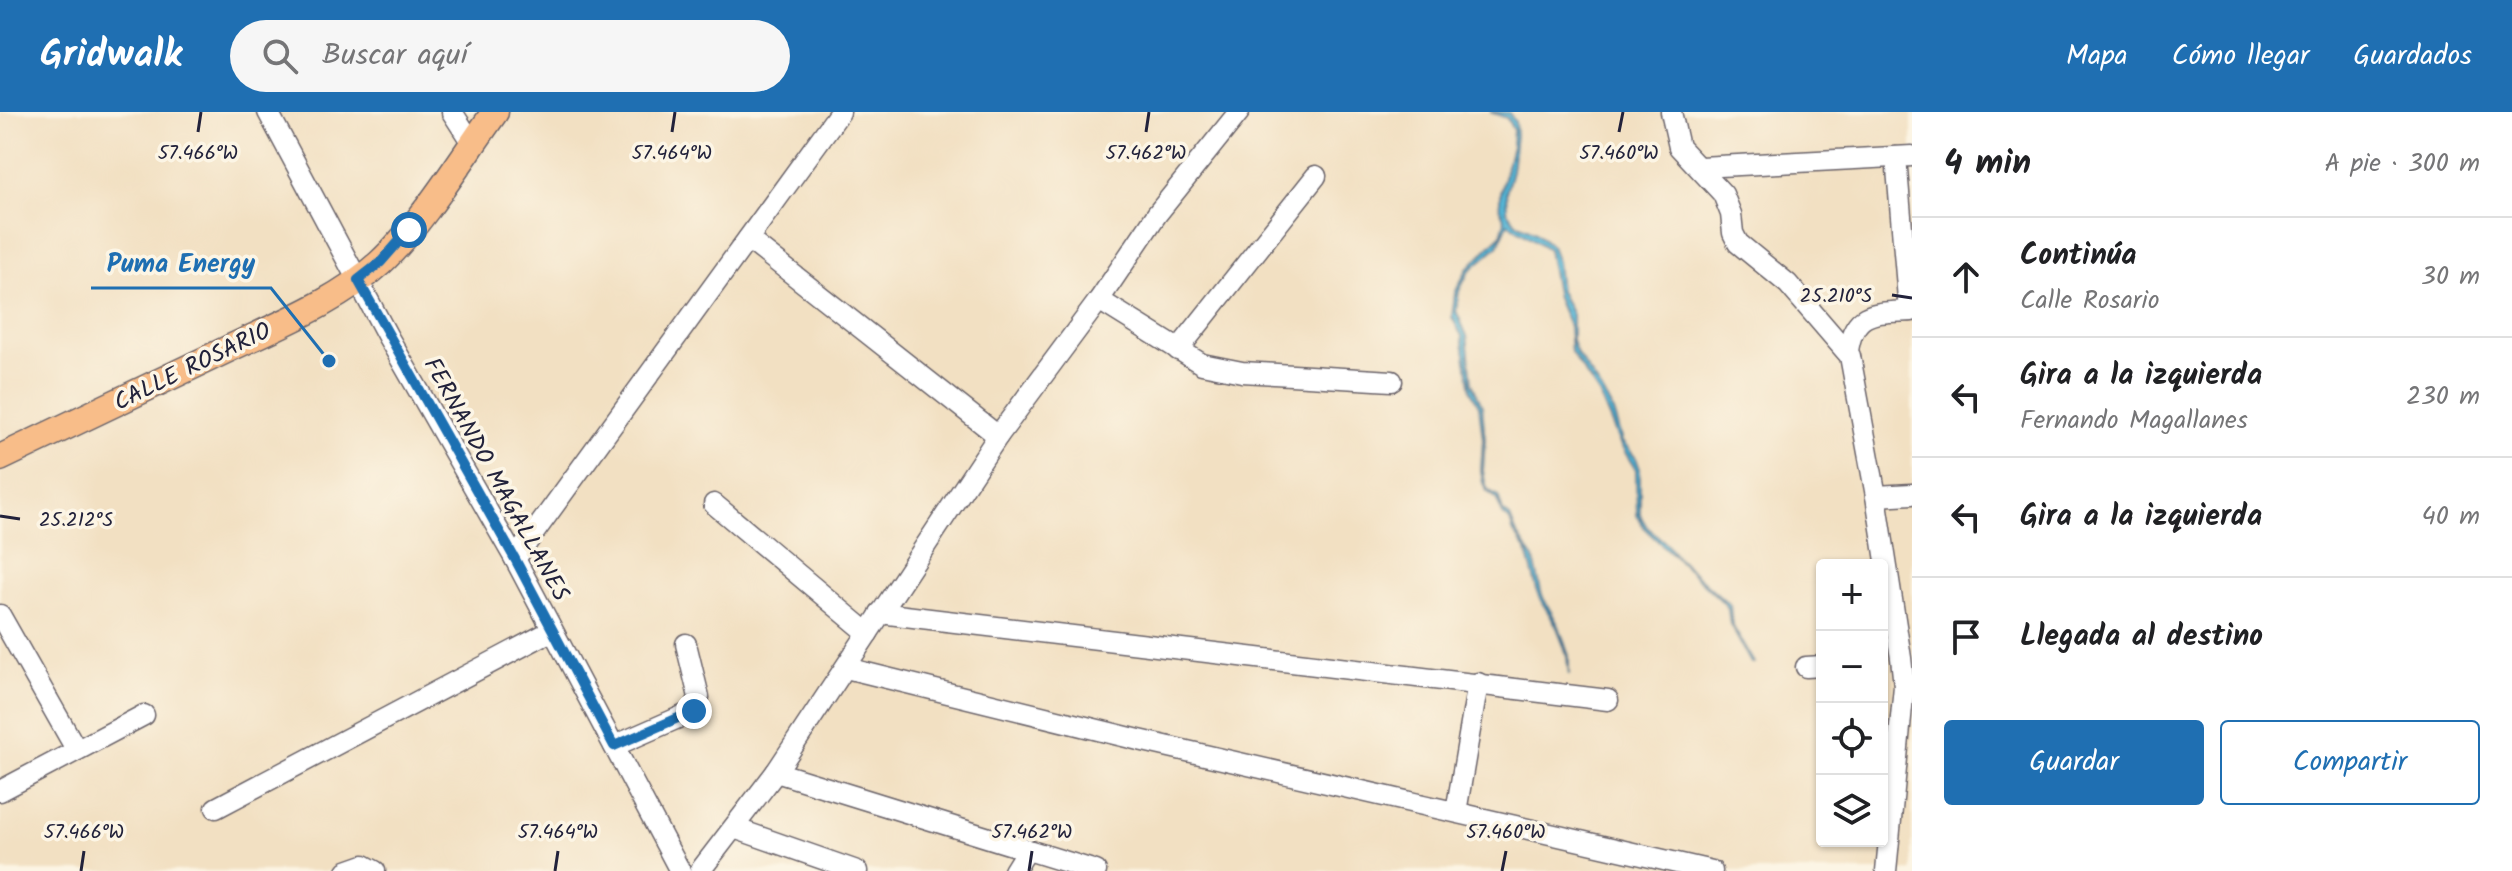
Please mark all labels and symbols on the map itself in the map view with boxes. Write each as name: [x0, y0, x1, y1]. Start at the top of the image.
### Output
text: 57.466°W: [158, 138, 238, 170]
text: 57.464°W: [632, 138, 712, 170]
text: 57.462°W: [1106, 138, 1186, 170]
text: 57.460°W: [1579, 138, 1659, 170]
route start: [391, 212, 427, 248]
callout: Puma Energy: [91, 238, 271, 288]
text: Puma Energy: [107, 244, 256, 286]
text: 25.210°S: [1800, 281, 1873, 313]
street label: CALLE ROSARIO: [107, 312, 278, 422]
street label: FERNANDO MAGALLANES: [412, 350, 579, 609]
text: 25.212°S: [39, 505, 113, 537]
route end: [676, 693, 712, 729]
text: 57.466°W: [44, 817, 124, 849]
text: 57.464°W: [518, 817, 598, 849]
text: 57.462°W: [992, 817, 1072, 849]
text: 57.460°W: [1466, 817, 1546, 849]

